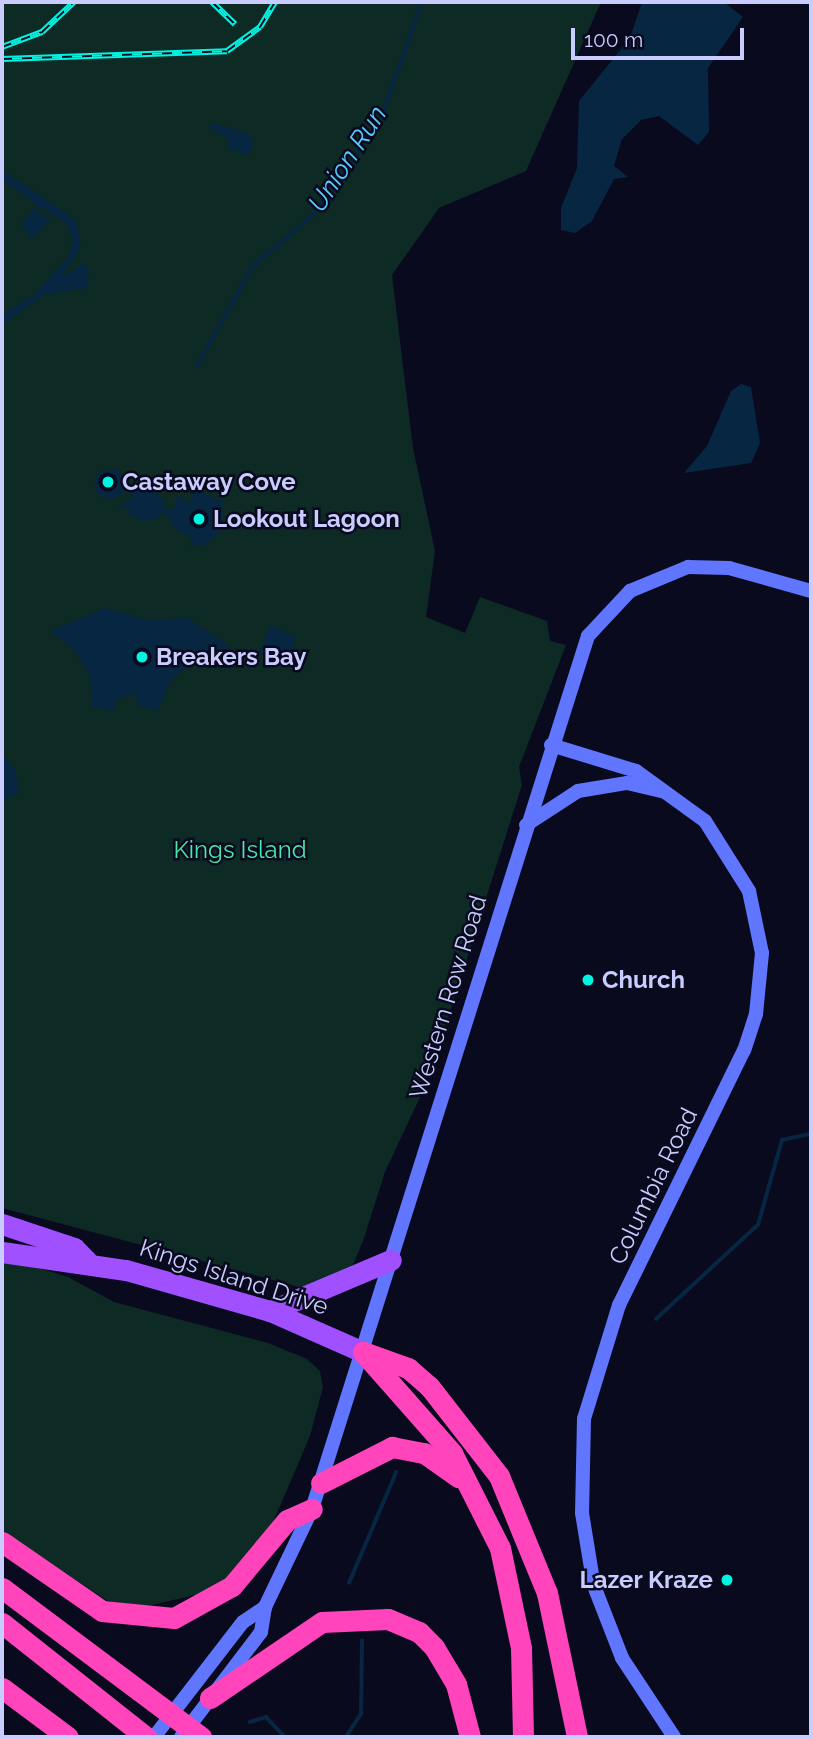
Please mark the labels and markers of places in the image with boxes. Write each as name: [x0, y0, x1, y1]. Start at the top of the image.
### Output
place label: Castaway Cove: [122, 468, 296, 496]
marker: Castaway Cove: [100, 474, 116, 490]
place label: Lookout Lagoon: [213, 505, 400, 533]
marker: Lookout Lagoon: [191, 511, 207, 527]
place label: Breakers Bay: [156, 643, 306, 671]
marker: Breakers Bay: [134, 649, 150, 665]
place label: Church: [602, 966, 685, 994]
marker: Church: [580, 972, 596, 988]
place label: Lazer Kraze: [579, 1566, 713, 1594]
marker: Lazer Kraze: [719, 1572, 735, 1588]

